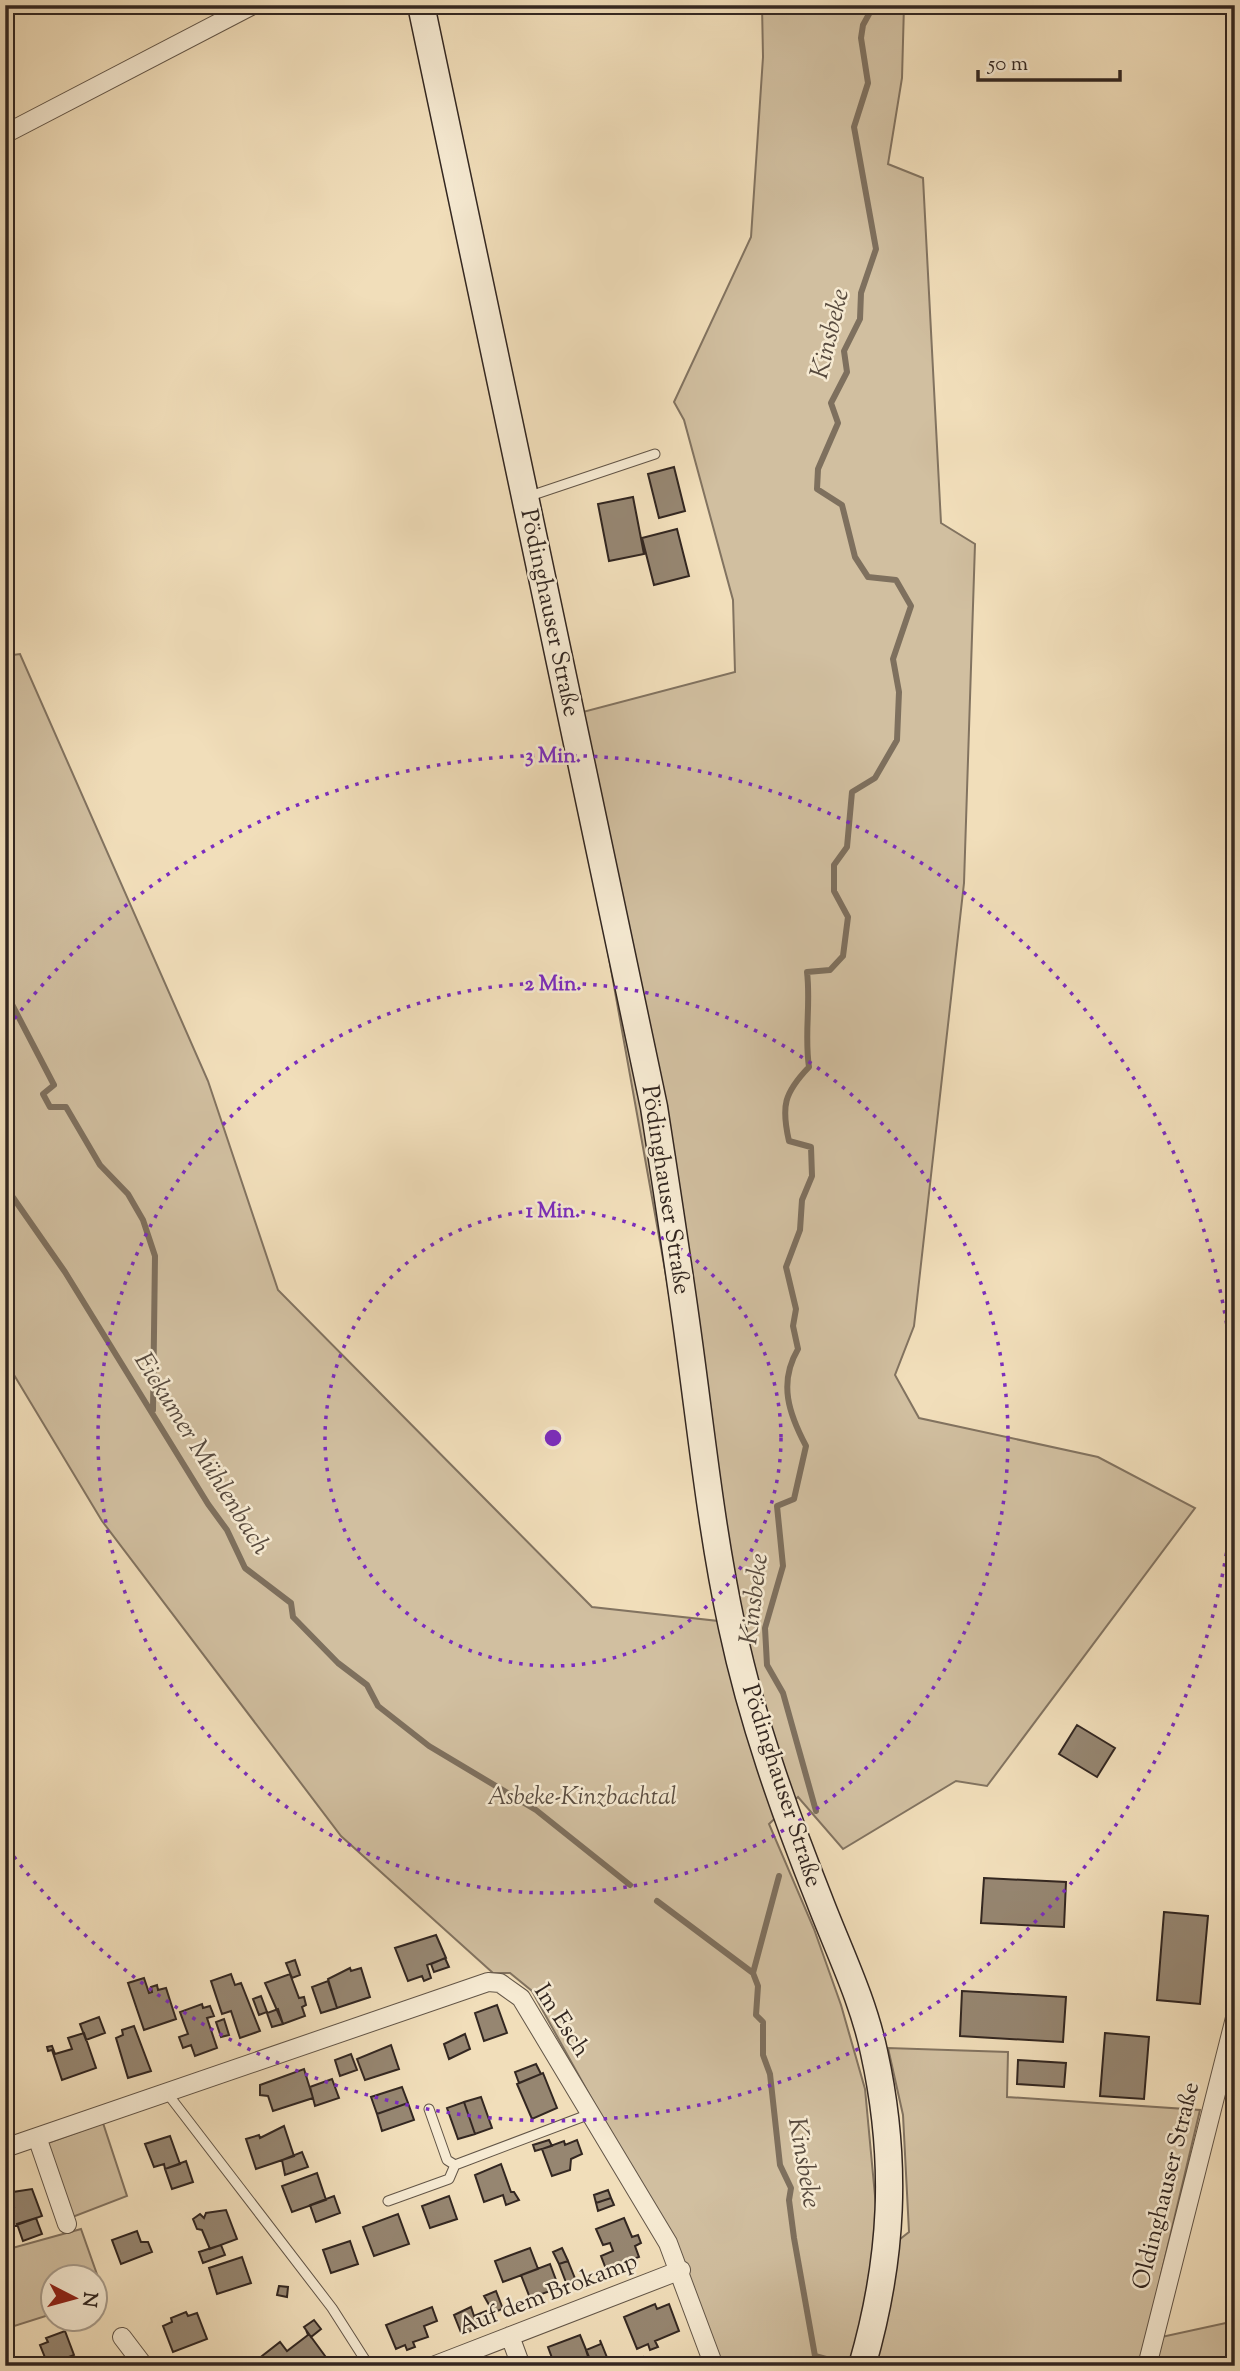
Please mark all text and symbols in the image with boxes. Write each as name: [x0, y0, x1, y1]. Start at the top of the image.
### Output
scale bar: [978, 38, 1119, 82]
text: 50 m: [987, 50, 1028, 80]
water label: Kinsbeke: [802, 285, 860, 383]
street label: Pödinghauser Straße: [510, 506, 588, 720]
text: 3 Min.: [525, 742, 581, 772]
text: 2 Min.: [524, 970, 582, 1000]
street label: Pödinghauser Straße: [632, 1083, 698, 1297]
text: 1 Min.: [526, 1197, 580, 1227]
water label: Eickumer Mühlenbach: [124, 1346, 279, 1563]
centre of rings: [541, 1426, 565, 1450]
water label: Kinsbeke: [731, 1551, 779, 1647]
street label: Pödinghauser Straße: [732, 1680, 830, 1892]
park label: Asbeke-Kinzbachtal: [487, 1781, 677, 1815]
street label: Im Esch: [525, 1978, 597, 2064]
street label: Oldinghauser Straße: [1125, 2079, 1209, 2293]
water label: Kinsbeke: [777, 2115, 829, 2211]
street label: Auf dem Brokamp: [453, 2245, 643, 2345]
north arrow: [38, 2262, 108, 2332]
text: N: [74, 2291, 103, 2308]

